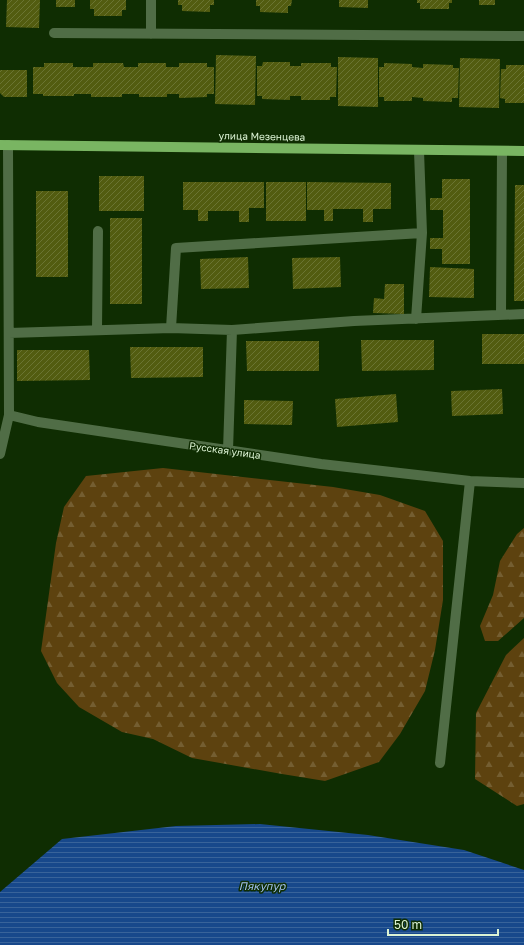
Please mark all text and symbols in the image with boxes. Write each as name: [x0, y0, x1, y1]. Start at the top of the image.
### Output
street label: улица Мезенцева: [219, 129, 305, 143]
street label: Русская улица: [189, 439, 261, 461]
water label: Пякупур: [239, 879, 287, 893]
scale bar: [388, 911, 498, 937]
text: 50 m: [394, 917, 422, 932]

